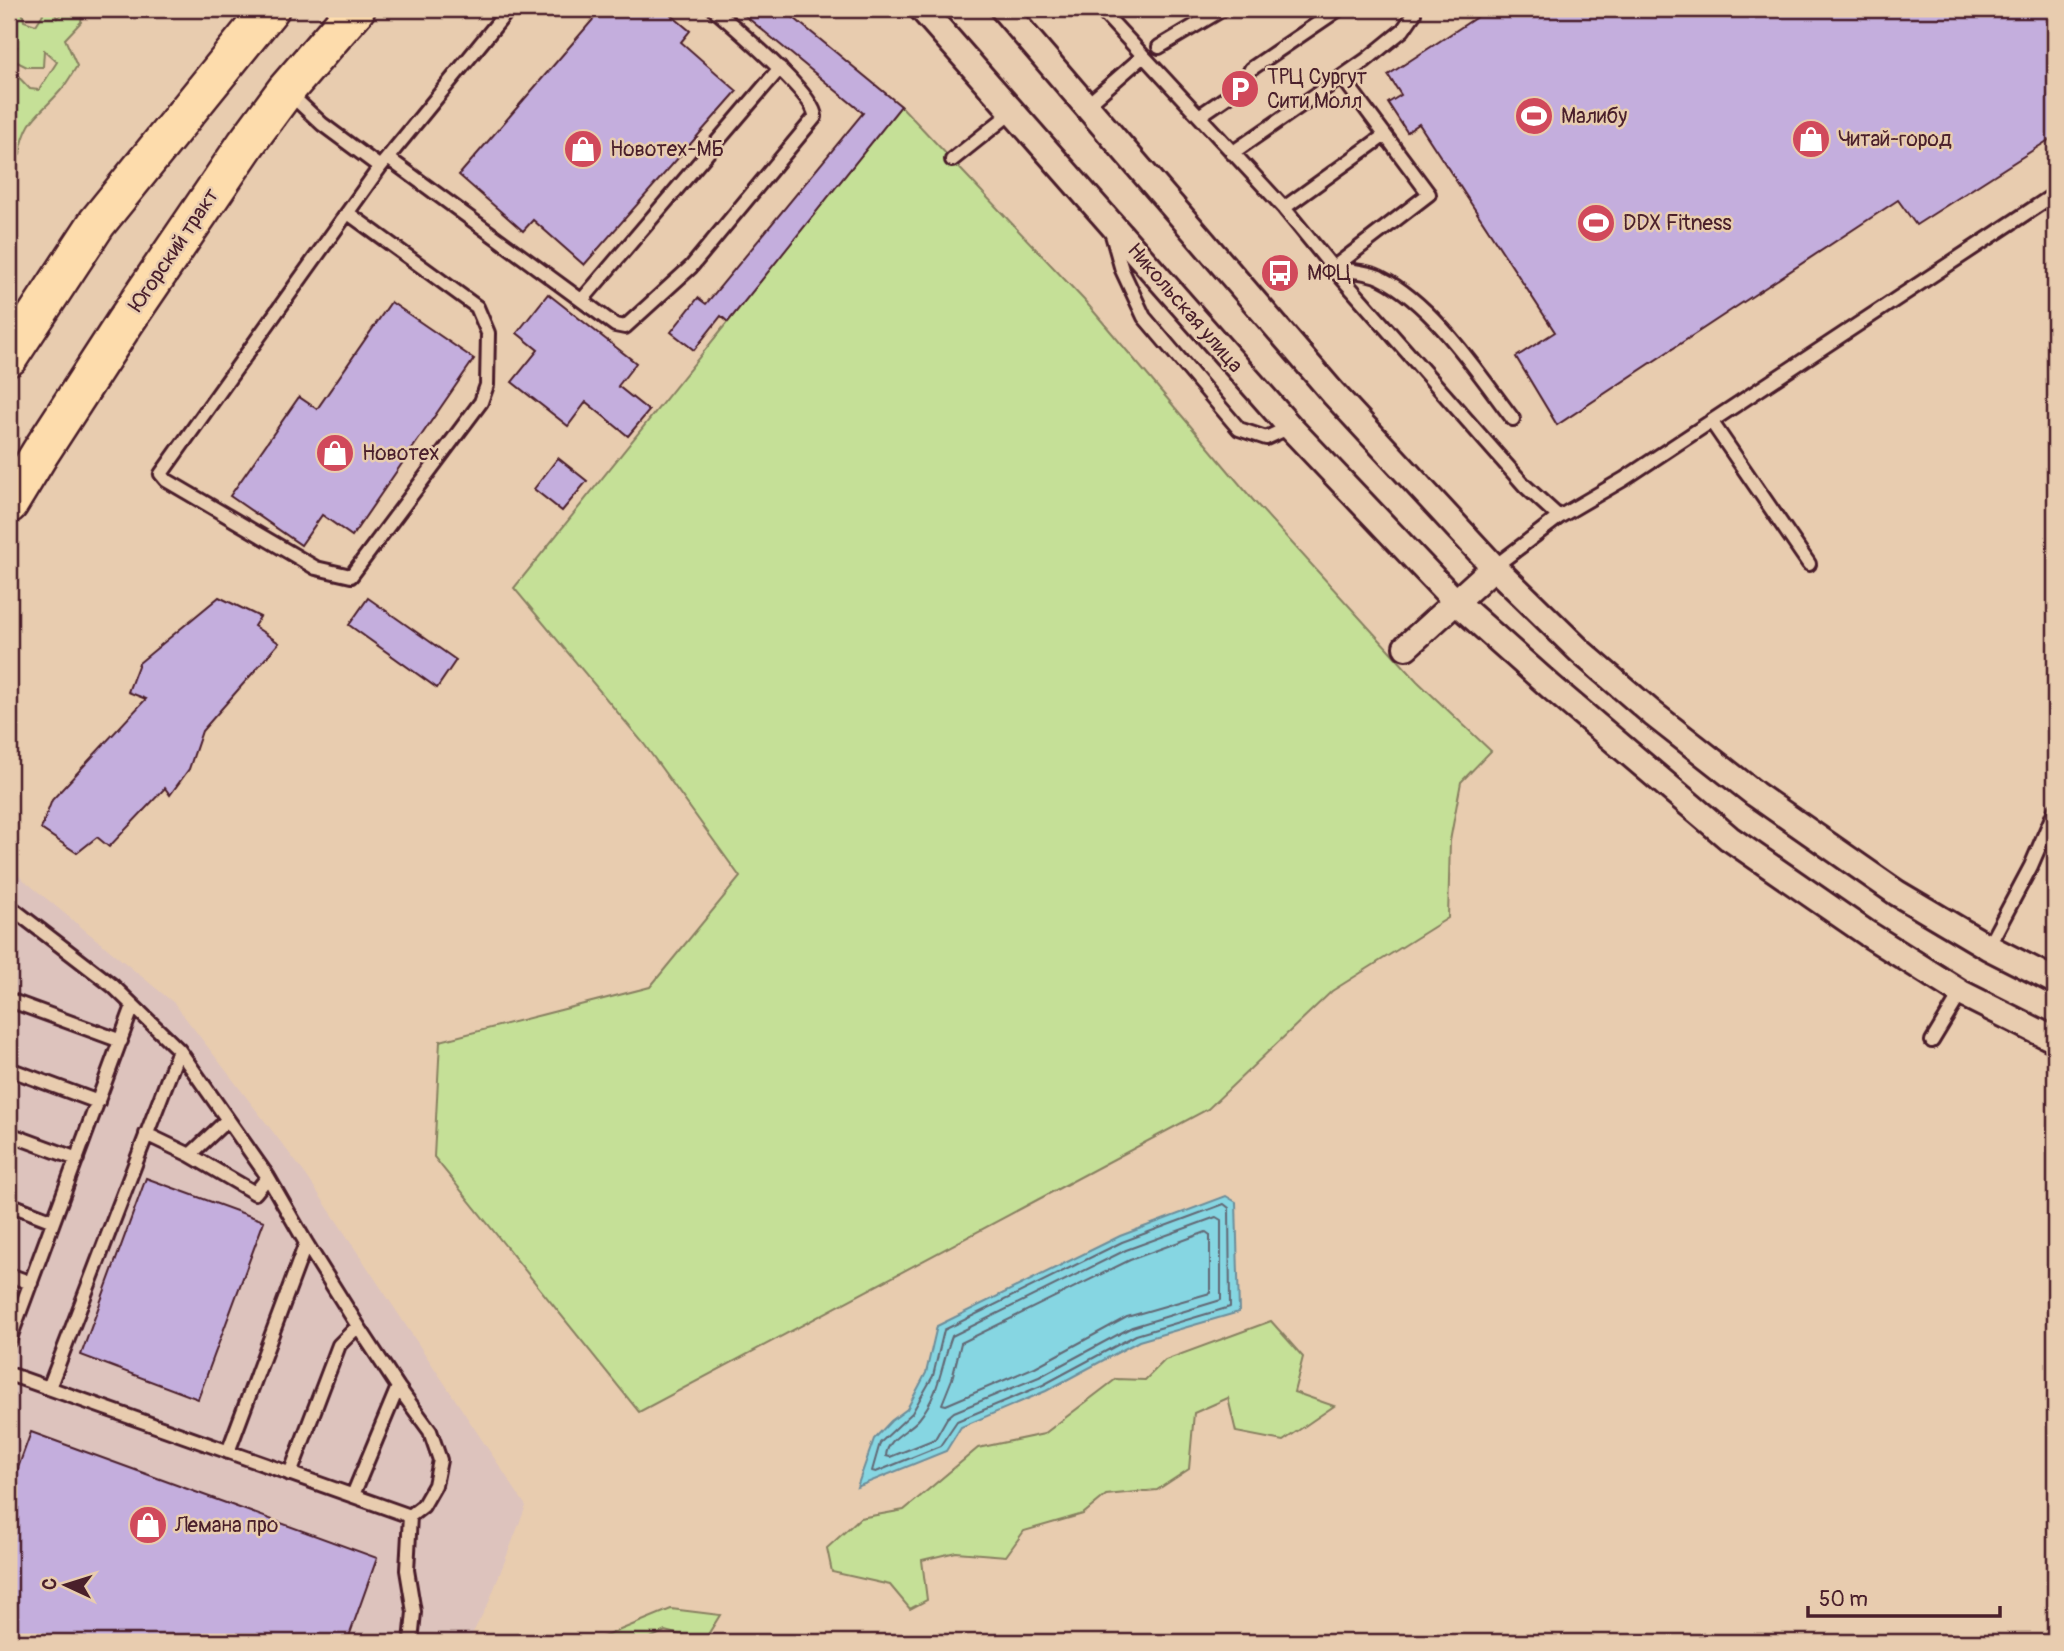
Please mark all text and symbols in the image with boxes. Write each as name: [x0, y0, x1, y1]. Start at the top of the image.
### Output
place label: ТРЦ Сургут Сити Молл: [1267, 64, 1368, 115]
parking icon: ТРЦ Сургут Сити Молл: [1219, 68, 1261, 110]
sports icon: Малибу: [1513, 95, 1555, 137]
place label: Малибу: [1561, 103, 1627, 130]
shop icon: Читай-город: [1790, 118, 1832, 160]
place label: Читай-город: [1838, 126, 1952, 153]
shop icon: Новотех-МБ: [562, 128, 604, 170]
place label: Новотех-МБ: [610, 136, 724, 163]
street label: Югорский тракт: [123, 183, 226, 317]
sports icon: DDX Fitness: [1575, 202, 1617, 244]
place label: DDX Fitness: [1623, 210, 1732, 237]
street label: Никольская улица: [1121, 237, 1249, 379]
bus stop icon: МФЦ: [1259, 252, 1301, 294]
place label: МФЦ: [1307, 260, 1351, 287]
shop icon: Новотех: [314, 432, 356, 474]
place label: Новотех: [362, 440, 440, 467]
shop icon: Лемана про: [127, 1504, 169, 1546]
place label: Лемана про: [174, 1512, 278, 1539]
north arrow: [32, 1550, 102, 1620]
scale bar: [1808, 1574, 2001, 1618]
text: С: [38, 1577, 62, 1591]
text: 50 m: [1819, 1586, 1868, 1613]

